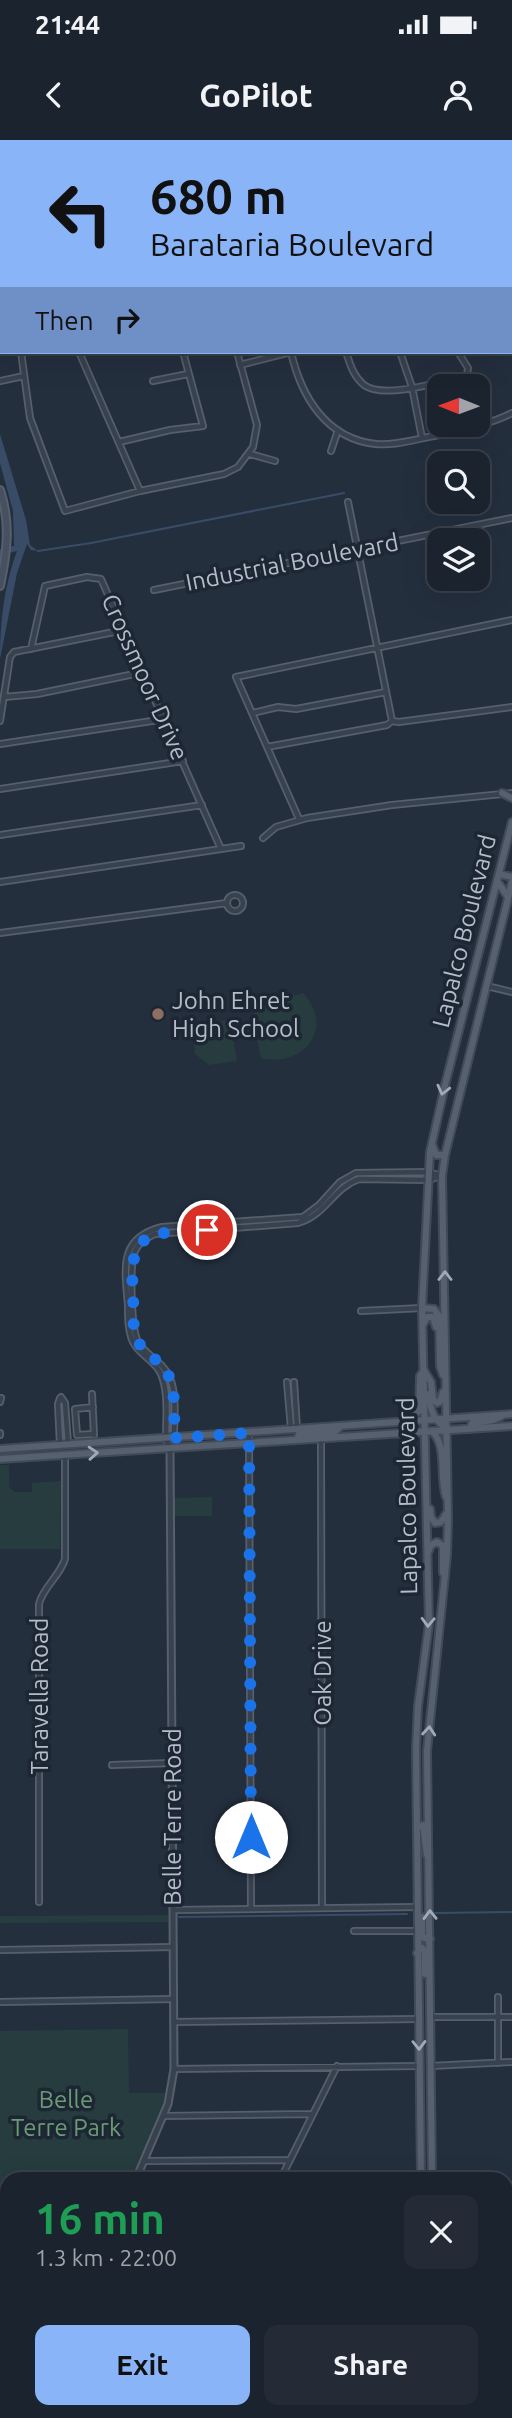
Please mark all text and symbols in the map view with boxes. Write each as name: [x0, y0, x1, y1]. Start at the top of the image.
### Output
text: 21:44: [35, 10, 100, 39]
icon: back: [35, 76, 73, 114]
icon: person: [439, 76, 477, 114]
text: GoPilot: [199, 77, 313, 113]
icon: left: [35, 168, 126, 259]
text: 680 m: [150, 168, 287, 223]
text: Barataria Boulevard: [150, 226, 434, 262]
icon: right: [108, 301, 146, 339]
text: Then: [35, 306, 94, 335]
north arrow: [427, 374, 490, 438]
map controls: [427, 374, 490, 591]
button: search: [427, 451, 490, 514]
street label: Industrial Boulevard: [183, 528, 401, 596]
button: layers: [427, 528, 490, 591]
street label: Crossmoor Drive: [96, 590, 194, 764]
street label: Lapalco Boulevard: [427, 832, 501, 1030]
place label: John Ehret High School: [172, 987, 299, 1042]
marker: John Ehret High School: [150, 1006, 166, 1022]
one-way arrow: [437, 1084, 451, 1096]
pin: [177, 1200, 237, 1260]
icon: arrive: [188, 1211, 226, 1249]
one-way arrow: [437, 1271, 453, 1281]
street label: Lapalco Boulevard: [392, 1397, 422, 1595]
one-way arrow: [87, 1446, 98, 1461]
one-way arrow: [421, 1617, 436, 1628]
street label: Taravella Road: [26, 1618, 53, 1774]
street label: Oak Drive: [309, 1620, 336, 1726]
one-way arrow: [421, 1725, 436, 1736]
street label: Belle Terre Road: [159, 1728, 186, 1906]
position arrow: [214, 1800, 288, 1874]
one-way arrow: [422, 1909, 438, 1919]
one-way arrow: [411, 2040, 427, 2051]
park label: Belle Terre Park: [11, 2086, 121, 2141]
text: 16 min: [35, 2195, 165, 2242]
button: close: [404, 2195, 478, 2269]
text: 1.3 km · 22:00: [35, 2245, 177, 2270]
button: Exit: [35, 2325, 250, 2405]
button: Share: [264, 2325, 478, 2405]

